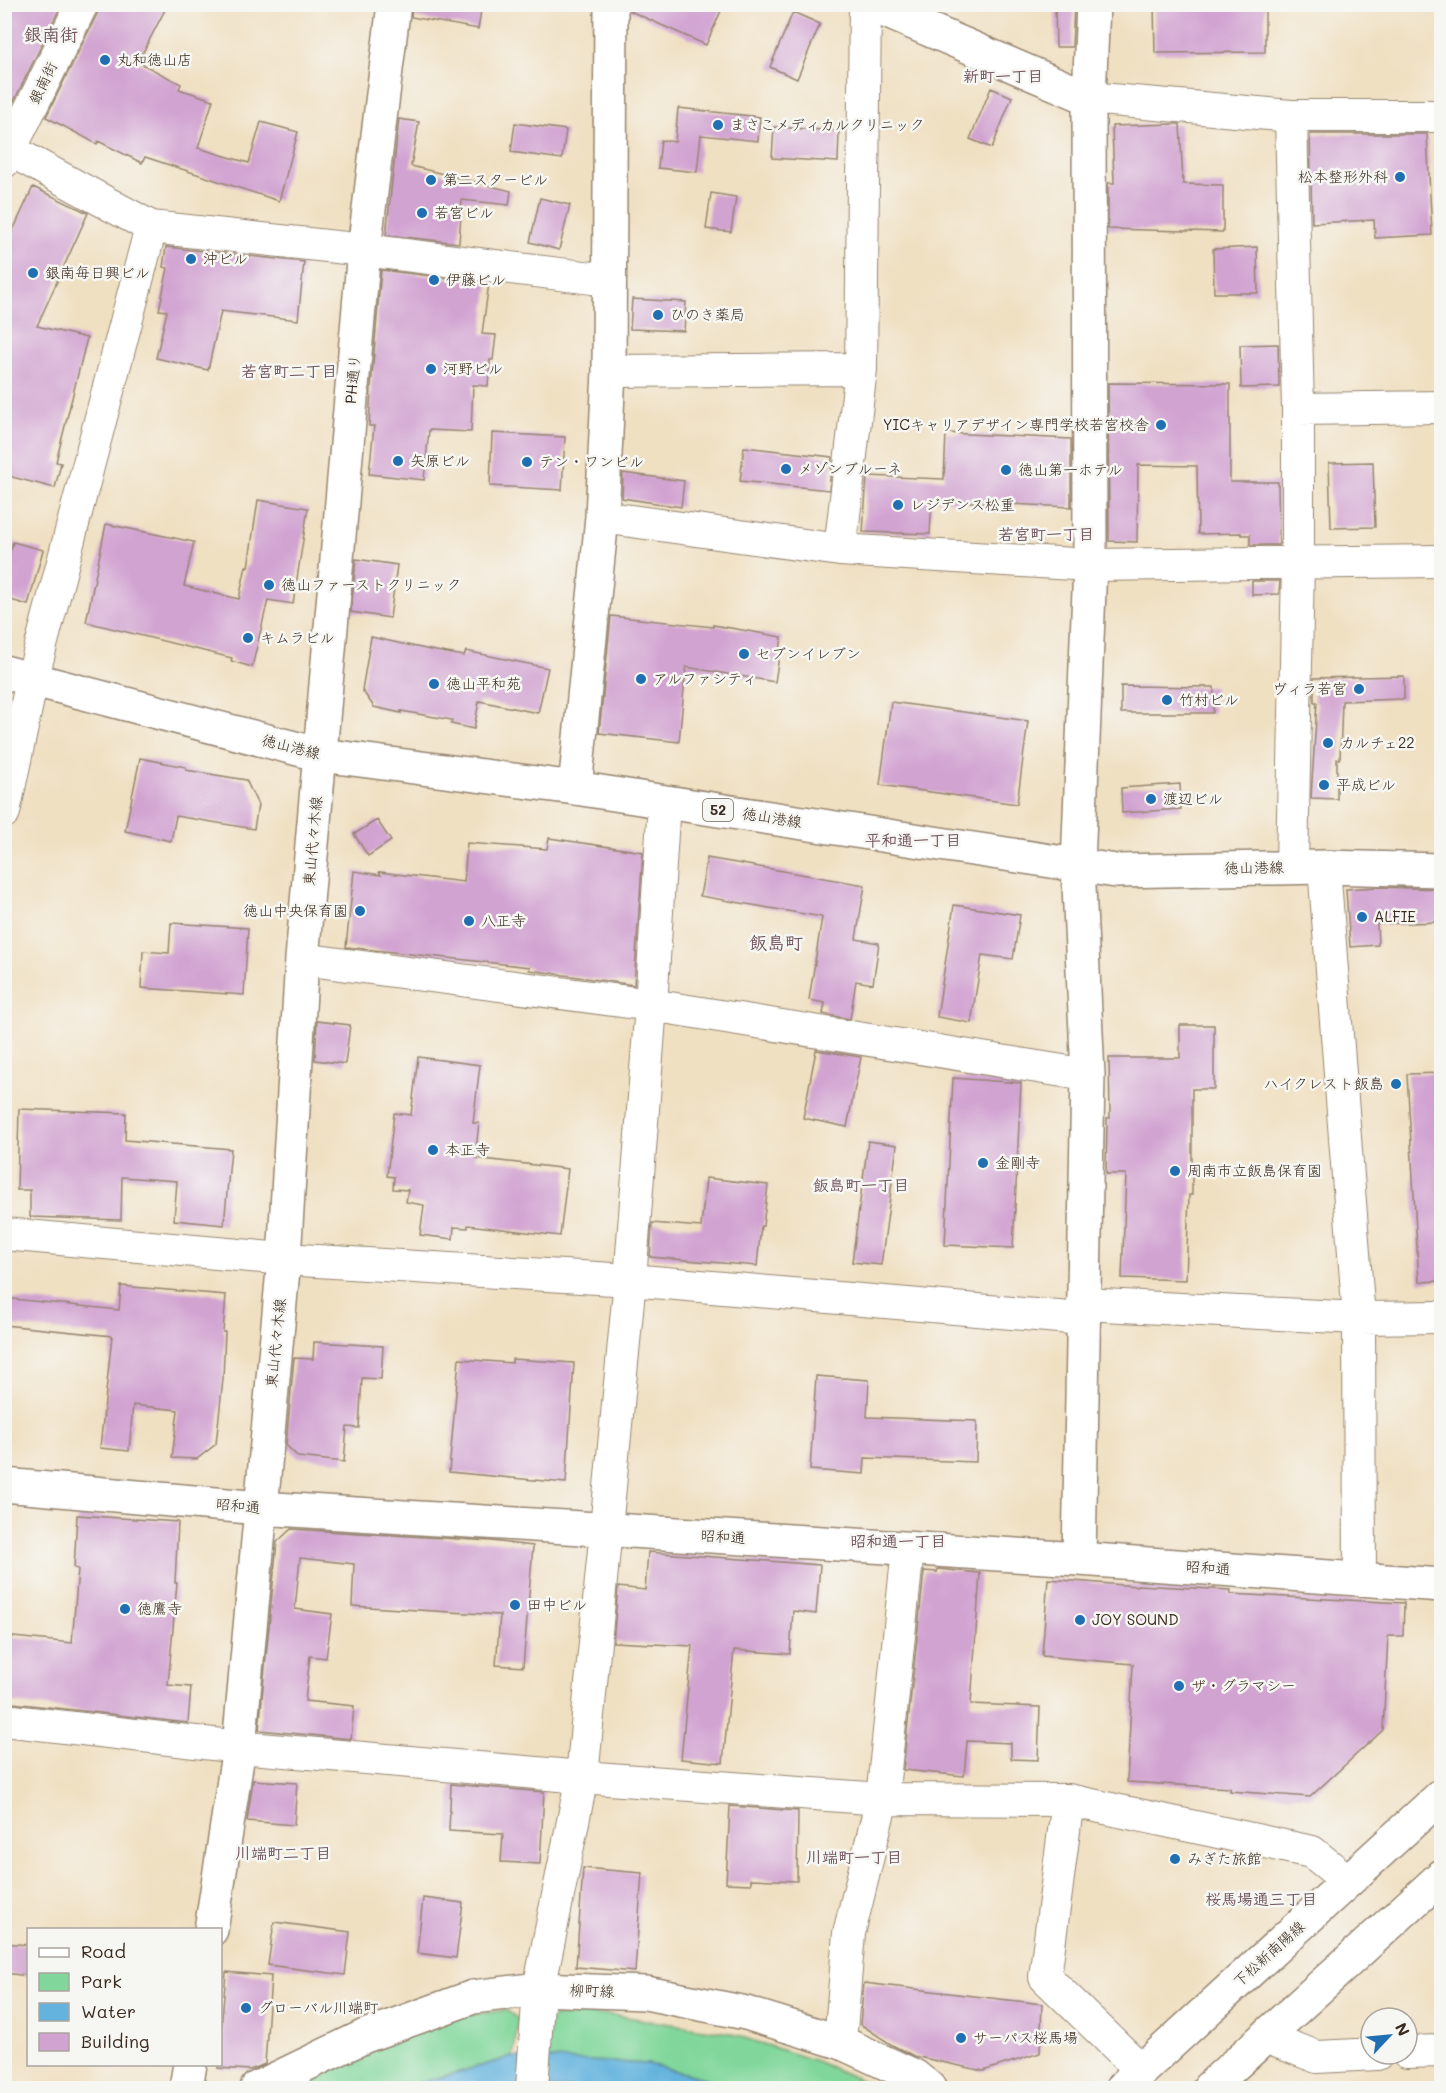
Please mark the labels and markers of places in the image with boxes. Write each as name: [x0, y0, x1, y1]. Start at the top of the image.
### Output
place label: 丸和徳山店: [117, 49, 192, 69]
marker: 丸和徳山店: [98, 53, 112, 67]
place label: まさこメディカルクリニック: [730, 114, 924, 134]
marker: まさこメディカルクリニック: [711, 118, 725, 132]
place label: 松本整形外科: [1298, 166, 1388, 186]
place label: 第二スタービル: [443, 169, 548, 189]
marker: 松本整形外科: [1393, 170, 1407, 184]
marker: 第二スタービル: [424, 173, 438, 187]
place label: 若宮ビル: [434, 202, 494, 222]
marker: 若宮ビル: [415, 206, 429, 220]
place label: 沖ビル: [203, 248, 248, 268]
marker: 沖ビル: [184, 252, 198, 266]
place label: 銀南毎日興ビル: [45, 262, 150, 282]
marker: 銀南毎日興ビル: [26, 266, 40, 280]
place label: 伊藤ビル: [446, 269, 506, 289]
marker: 伊藤ビル: [427, 273, 441, 287]
place label: ひのき薬局: [670, 304, 745, 324]
marker: ひのき薬局: [651, 308, 665, 322]
place label: 河野ビル: [443, 358, 503, 378]
marker: 河野ビル: [424, 362, 438, 376]
place label: YICキャリアデザイン専門学校若宮校舎: [883, 414, 1149, 434]
marker: YICキャリアデザイン専門学校若宮校舎: [1154, 418, 1168, 432]
place label: 矢原ビル: [410, 450, 470, 470]
place label: テン・ワンビル: [539, 451, 644, 471]
marker: 矢原ビル: [391, 454, 405, 468]
marker: テン・ワンビル: [520, 455, 534, 469]
place label: メゾンブルーネ: [798, 458, 902, 478]
place label: 徳山第一ホテル: [1018, 459, 1122, 479]
marker: メゾンブルーネ: [779, 462, 793, 476]
marker: 徳山第一ホテル: [999, 463, 1013, 477]
place label: レジデンス松重: [910, 494, 1015, 514]
marker: レジデンス松重: [891, 498, 905, 512]
place label: 徳山ファーストクリニック: [281, 574, 461, 594]
marker: 徳山ファーストクリニック: [262, 578, 276, 592]
place label: キムラビル: [260, 627, 334, 647]
marker: キムラビル: [241, 631, 255, 645]
place label: セブンイレブン: [756, 643, 861, 663]
marker: セブンイレブン: [737, 647, 751, 661]
place label: アルファシティ: [653, 668, 757, 688]
marker: アルファシティ: [634, 672, 648, 686]
place label: 徳山平和苑: [446, 673, 521, 693]
marker: 徳山平和苑: [427, 677, 441, 691]
place label: ヴィラ若宮: [1272, 678, 1347, 698]
marker: ヴィラ若宮: [1352, 682, 1366, 696]
place label: 竹村ビル: [1179, 689, 1239, 709]
marker: 竹村ビル: [1160, 693, 1174, 707]
place label: カルチェ22: [1340, 732, 1415, 752]
marker: カルチェ22: [1321, 736, 1335, 750]
place label: 平成ビル: [1336, 774, 1396, 794]
marker: 平成ビル: [1317, 778, 1331, 792]
place label: 渡辺ビル: [1163, 788, 1223, 808]
marker: 渡辺ビル: [1144, 792, 1158, 806]
place label: 徳山中央保育園: [243, 900, 348, 920]
marker: 徳山中央保育園: [353, 904, 367, 918]
place label: ALFIE: [1374, 906, 1416, 926]
place label: 八正寺: [481, 910, 526, 930]
marker: ALFIE: [1355, 910, 1369, 924]
marker: 八正寺: [462, 914, 476, 928]
place label: ハイクレスト飯島: [1263, 1073, 1384, 1093]
marker: ハイクレスト飯島: [1389, 1077, 1403, 1091]
place label: 本正寺: [445, 1139, 490, 1159]
marker: 本正寺: [426, 1143, 440, 1157]
place label: 金剛寺: [995, 1152, 1040, 1172]
marker: 金剛寺: [976, 1156, 990, 1170]
place label: 周南市立飯島保育園: [1187, 1160, 1322, 1180]
marker: 周南市立飯島保育園: [1168, 1164, 1182, 1178]
place label: 田中ビル: [527, 1594, 587, 1614]
place label: 徳鷹寺: [137, 1598, 182, 1618]
marker: 田中ビル: [508, 1598, 522, 1612]
marker: 徳鷹寺: [118, 1602, 132, 1616]
place label: JOY SOUND: [1092, 1609, 1178, 1629]
marker: JOY SOUND: [1073, 1613, 1087, 1627]
place label: ザ・グラマシー: [1191, 1675, 1296, 1695]
marker: ザ・グラマシー: [1172, 1679, 1186, 1693]
place label: みぎた旅館: [1187, 1848, 1262, 1868]
marker: みぎた旅館: [1168, 1852, 1182, 1866]
place label: グローバル川端町: [258, 1997, 379, 2017]
marker: グローバル川端町: [239, 2001, 253, 2015]
place label: サーパス桜馬場: [973, 2027, 1078, 2047]
marker: サーパス桜馬場: [954, 2031, 968, 2045]

